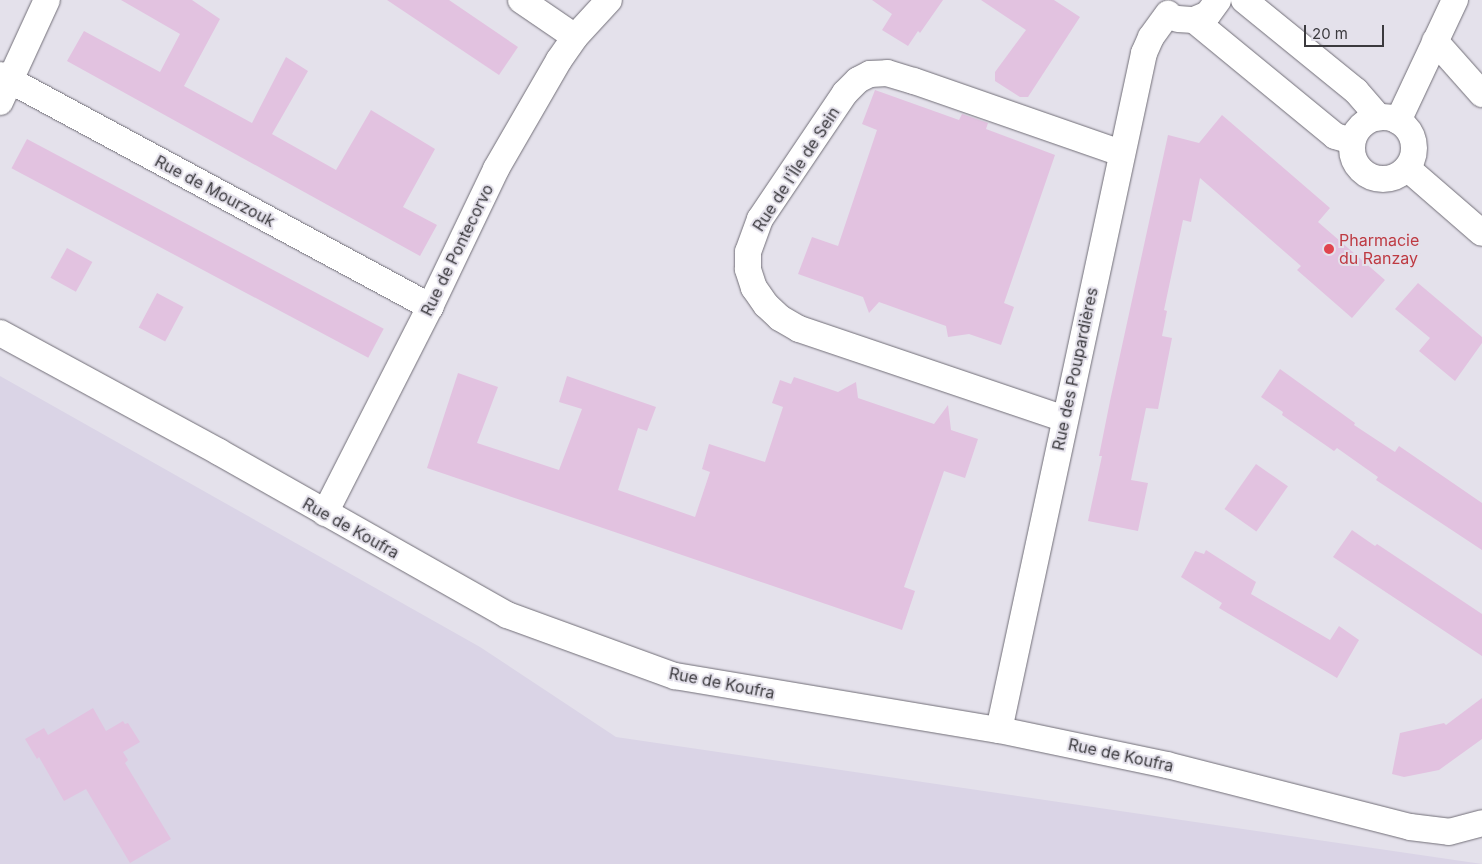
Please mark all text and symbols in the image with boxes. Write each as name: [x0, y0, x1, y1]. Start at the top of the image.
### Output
scale bar: [1307, 15, 1387, 47]
text: 20 m: [1312, 24, 1348, 43]
street label: Rue de l'Île de Sein: [749, 103, 843, 235]
street label: Rue de Mourzouk: [152, 151, 278, 231]
street label: Rue de Pontecorvo: [417, 181, 497, 319]
place label: Pharmacie du Ranzay: [1339, 230, 1419, 268]
marker: Pharmacie du Ranzay: [1323, 243, 1335, 255]
street label: Rue des Poupardières: [1048, 286, 1102, 452]
street label: Rue de Koufra: [299, 494, 403, 562]
street label: Rue de Koufra: [667, 663, 777, 703]
street label: Rue de Koufra: [1067, 734, 1175, 776]

